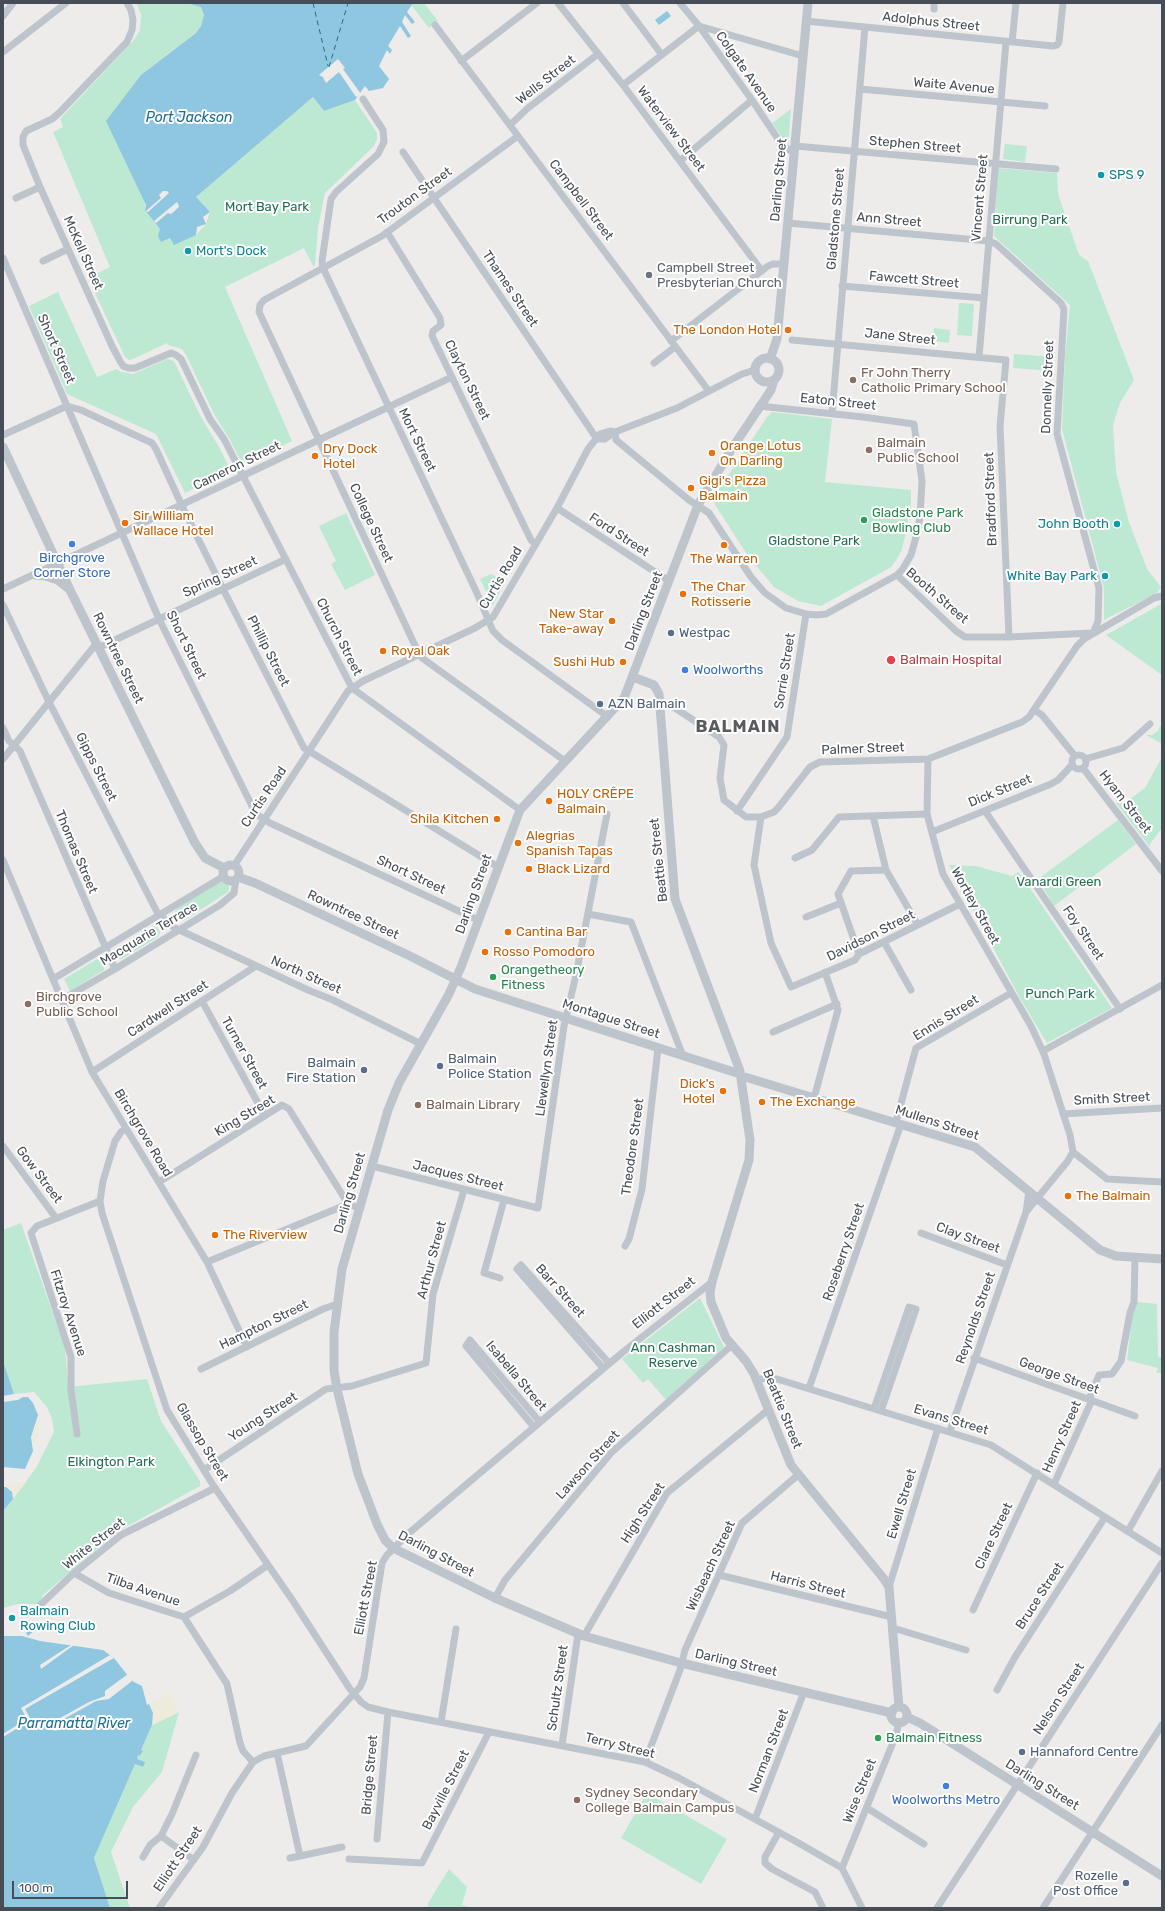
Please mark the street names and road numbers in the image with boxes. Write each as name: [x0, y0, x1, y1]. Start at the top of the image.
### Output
street label: Adolphus Street: [882, 9, 980, 35]
street label: Colgate Avenue: [712, 29, 780, 115]
street label: Wells Street: [513, 52, 579, 108]
street label: Waite Avenue: [913, 75, 995, 97]
street label: Waterview Street: [634, 83, 708, 175]
street label: Stephen Street: [868, 133, 962, 157]
street label: Darling Street: [768, 138, 790, 222]
street label: Vincent Street: [968, 154, 992, 242]
street label: Campbell Street: [546, 156, 616, 244]
street label: Trouton Street: [375, 164, 455, 228]
street label: Gladstone Street: [824, 168, 848, 270]
street label: Ann Street: [856, 209, 922, 231]
street label: McKell Street: [60, 214, 106, 292]
street label: Thames Street: [479, 248, 541, 330]
street label: Fawcett Street: [869, 268, 959, 292]
street label: Short Street: [34, 312, 78, 386]
street label: Jane Street: [864, 326, 936, 348]
street label: Clayton Street: [441, 337, 493, 423]
street label: Donnelly Street: [1039, 340, 1057, 434]
street label: Eaton Street: [799, 390, 877, 414]
street label: Mort Street: [395, 406, 439, 474]
street label: Cameron Street: [191, 438, 283, 494]
street label: Bradford Street: [982, 452, 1000, 546]
street label: College Street: [346, 481, 396, 565]
street label: Ford Street: [586, 510, 652, 560]
street label: Curtis Road: [476, 544, 526, 612]
street label: Spring Street: [180, 553, 260, 601]
street label: Booth Street: [903, 565, 971, 627]
street label: Darling Street: [622, 569, 666, 653]
street label: Church Street: [313, 596, 365, 678]
street label: Short Street: [163, 608, 209, 682]
street label: Rowntree Street: [89, 610, 147, 706]
street label: Phillip Street: [243, 613, 293, 689]
street label: Sorrie Street: [771, 632, 799, 710]
street label: Gipps Street: [72, 730, 120, 804]
street label: Palmer Street: [821, 740, 905, 758]
street label: Curtis Road: [238, 764, 290, 830]
street label: Hyam Street: [1096, 767, 1154, 837]
street label: Dick Street: [966, 771, 1034, 811]
street label: Thomas Street: [51, 808, 101, 896]
street label: Beattie Street: [647, 817, 671, 903]
street label: Short Street: [374, 852, 448, 898]
street label: Darling Street: [452, 852, 496, 936]
street label: Wortley Street: [947, 865, 1003, 947]
street label: Rowntree Street: [305, 887, 401, 943]
street label: Macquarie Terrace: [97, 899, 201, 969]
street label: Foy Street: [1059, 903, 1107, 963]
street label: Davidson Street: [824, 907, 918, 965]
street label: North Street: [268, 953, 344, 997]
street label: Cardwell Street: [125, 977, 211, 1041]
street label: Ennis Street: [910, 992, 982, 1044]
street label: Montague Street: [560, 996, 662, 1042]
street label: Turner Street: [218, 1014, 270, 1092]
street label: Llewellyn Street: [533, 1019, 561, 1117]
street label: Birchgrove Road: [111, 1086, 175, 1180]
street label: Smith Street: [1073, 1089, 1151, 1109]
street label: King Street: [212, 1092, 278, 1140]
street label: Theodore Street: [618, 1097, 648, 1197]
street label: Mullens Street: [893, 1102, 981, 1144]
street label: Gow Street: [13, 1143, 65, 1207]
street label: Darling Street: [331, 1151, 369, 1235]
street label: Jacques Street: [411, 1157, 505, 1195]
street label: Roseberry Street: [820, 1201, 868, 1303]
street label: Arthur Street: [414, 1219, 450, 1301]
street label: Clay Street: [934, 1219, 1002, 1257]
street label: Barr Street: [532, 1261, 588, 1321]
street label: Fitzroy Avenue: [47, 1268, 89, 1358]
street label: Reynolds Street: [953, 1270, 999, 1366]
street label: Elliott Street: [629, 1274, 699, 1332]
street label: Hampton Street: [217, 1297, 311, 1353]
street label: Isabella Street: [482, 1338, 550, 1414]
street label: George Street: [1017, 1354, 1101, 1398]
street label: Beattie Street: [759, 1367, 805, 1451]
street label: Young Street: [226, 1389, 300, 1445]
street label: Henry Street: [1039, 1399, 1085, 1475]
street label: Glassop Street: [173, 1400, 231, 1484]
street label: Evans Street: [912, 1401, 990, 1439]
street label: Lawson Street: [553, 1427, 623, 1503]
street label: Ewell Street: [884, 1467, 920, 1541]
street label: High Street: [618, 1480, 668, 1546]
street label: Clare Street: [972, 1500, 1016, 1572]
street label: White Street: [60, 1515, 128, 1573]
street label: Wisbeach Street: [683, 1518, 739, 1614]
street label: Darling Street: [395, 1527, 477, 1581]
street label: Elliott Street: [351, 1559, 381, 1637]
street label: Bruce Street: [1013, 1560, 1067, 1632]
street label: Harris Street: [769, 1568, 847, 1602]
street label: Tilba Avenue: [104, 1570, 182, 1610]
street label: Schultz Street: [544, 1644, 572, 1732]
street label: Darling Street: [693, 1646, 779, 1680]
street label: Nelson Street: [1030, 1660, 1088, 1738]
street label: Norman Street: [746, 1707, 792, 1795]
street label: Terry Street: [583, 1730, 657, 1762]
street label: Bridge Street: [359, 1734, 381, 1816]
street label: Bayville Street: [419, 1747, 473, 1833]
street label: Wise Street: [840, 1756, 880, 1826]
street label: Darling Street: [1002, 1756, 1082, 1814]
street label: Elliott Street: [150, 1823, 206, 1895]

